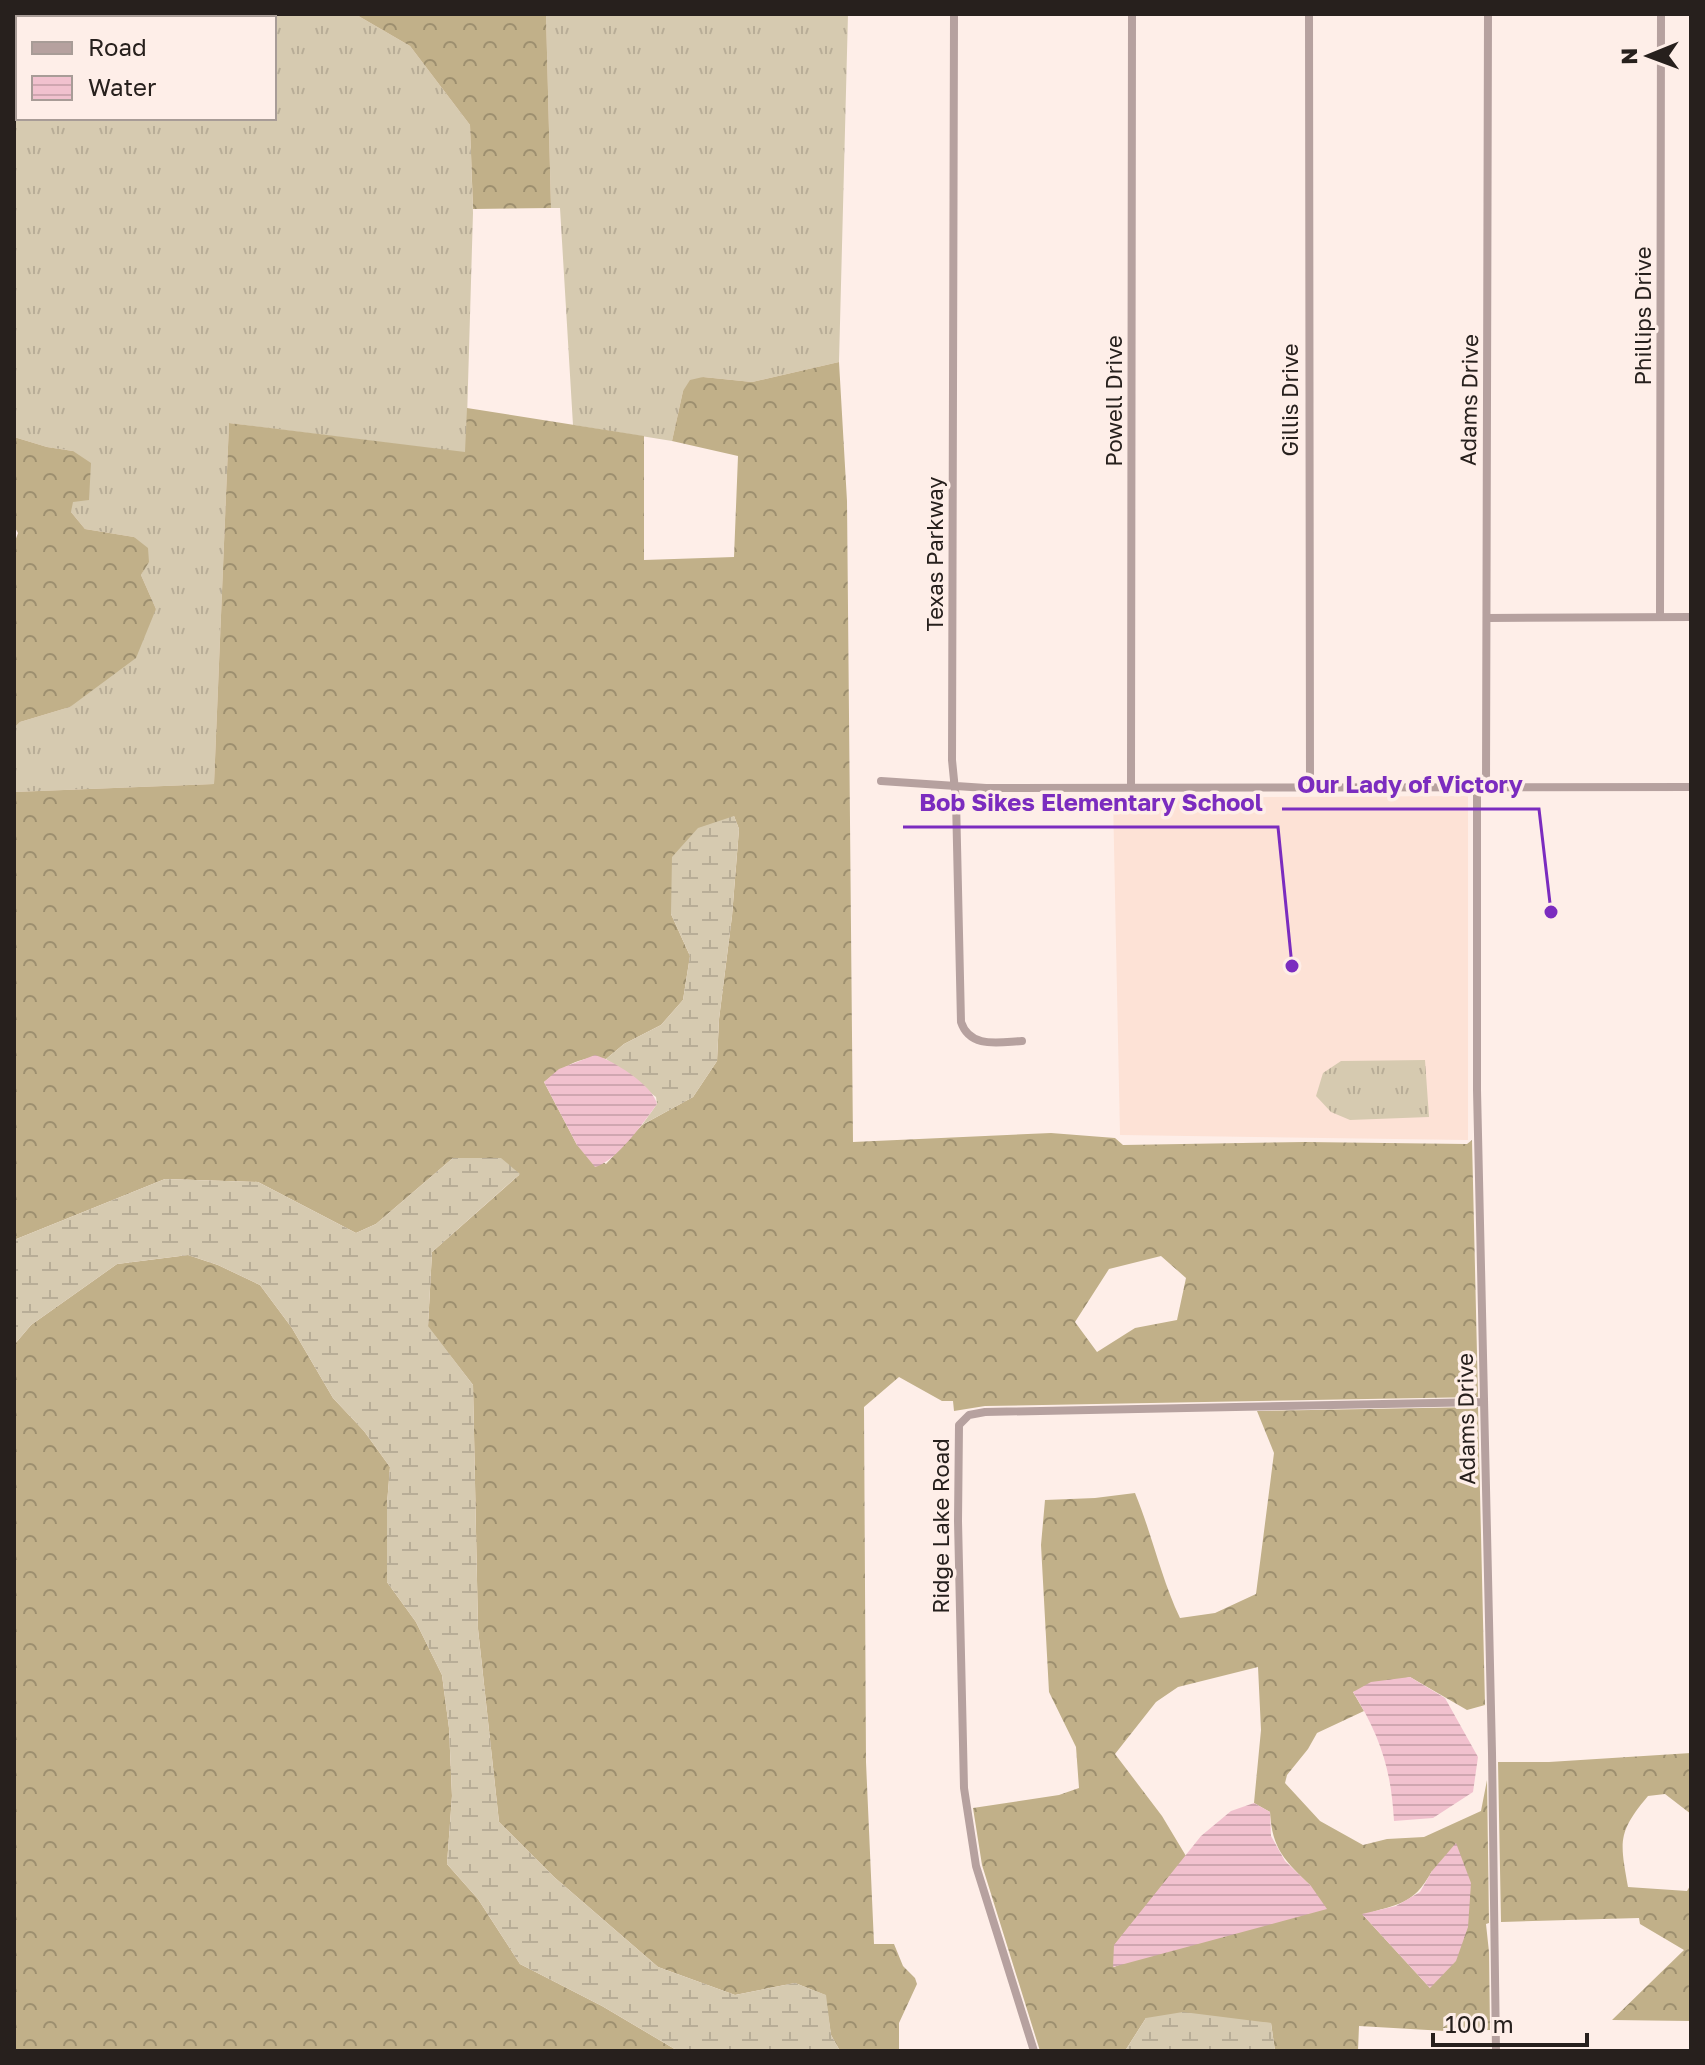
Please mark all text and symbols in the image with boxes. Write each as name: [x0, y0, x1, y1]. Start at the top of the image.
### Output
legend: [16, 16, 276, 120]
north arrow: [1609, 16, 1689, 96]
text: Road: [88, 32, 147, 61]
text: N: [1615, 48, 1642, 65]
text: Water: [88, 72, 156, 101]
street label: Phillips Drive: [1629, 246, 1656, 386]
street label: Adams Drive: [1454, 334, 1483, 466]
street label: Powell Drive: [1100, 335, 1127, 467]
street label: Gillis Drive: [1276, 343, 1303, 457]
street label: Texas Parkway: [921, 477, 948, 632]
callout: Our Lady of Victory: [1282, 761, 1539, 809]
text: Our Lady of Victory: [1297, 769, 1524, 798]
callout: Bob Sikes Elementary School: [903, 779, 1278, 827]
text: Bob Sikes Elementary School: [919, 787, 1263, 816]
street label: Adams Drive: [1451, 1353, 1480, 1485]
street label: Ridge Lake Road: [927, 1438, 954, 1614]
scale bar: [1433, 1997, 1587, 2047]
text: 100 m: [1445, 2009, 1514, 2038]

